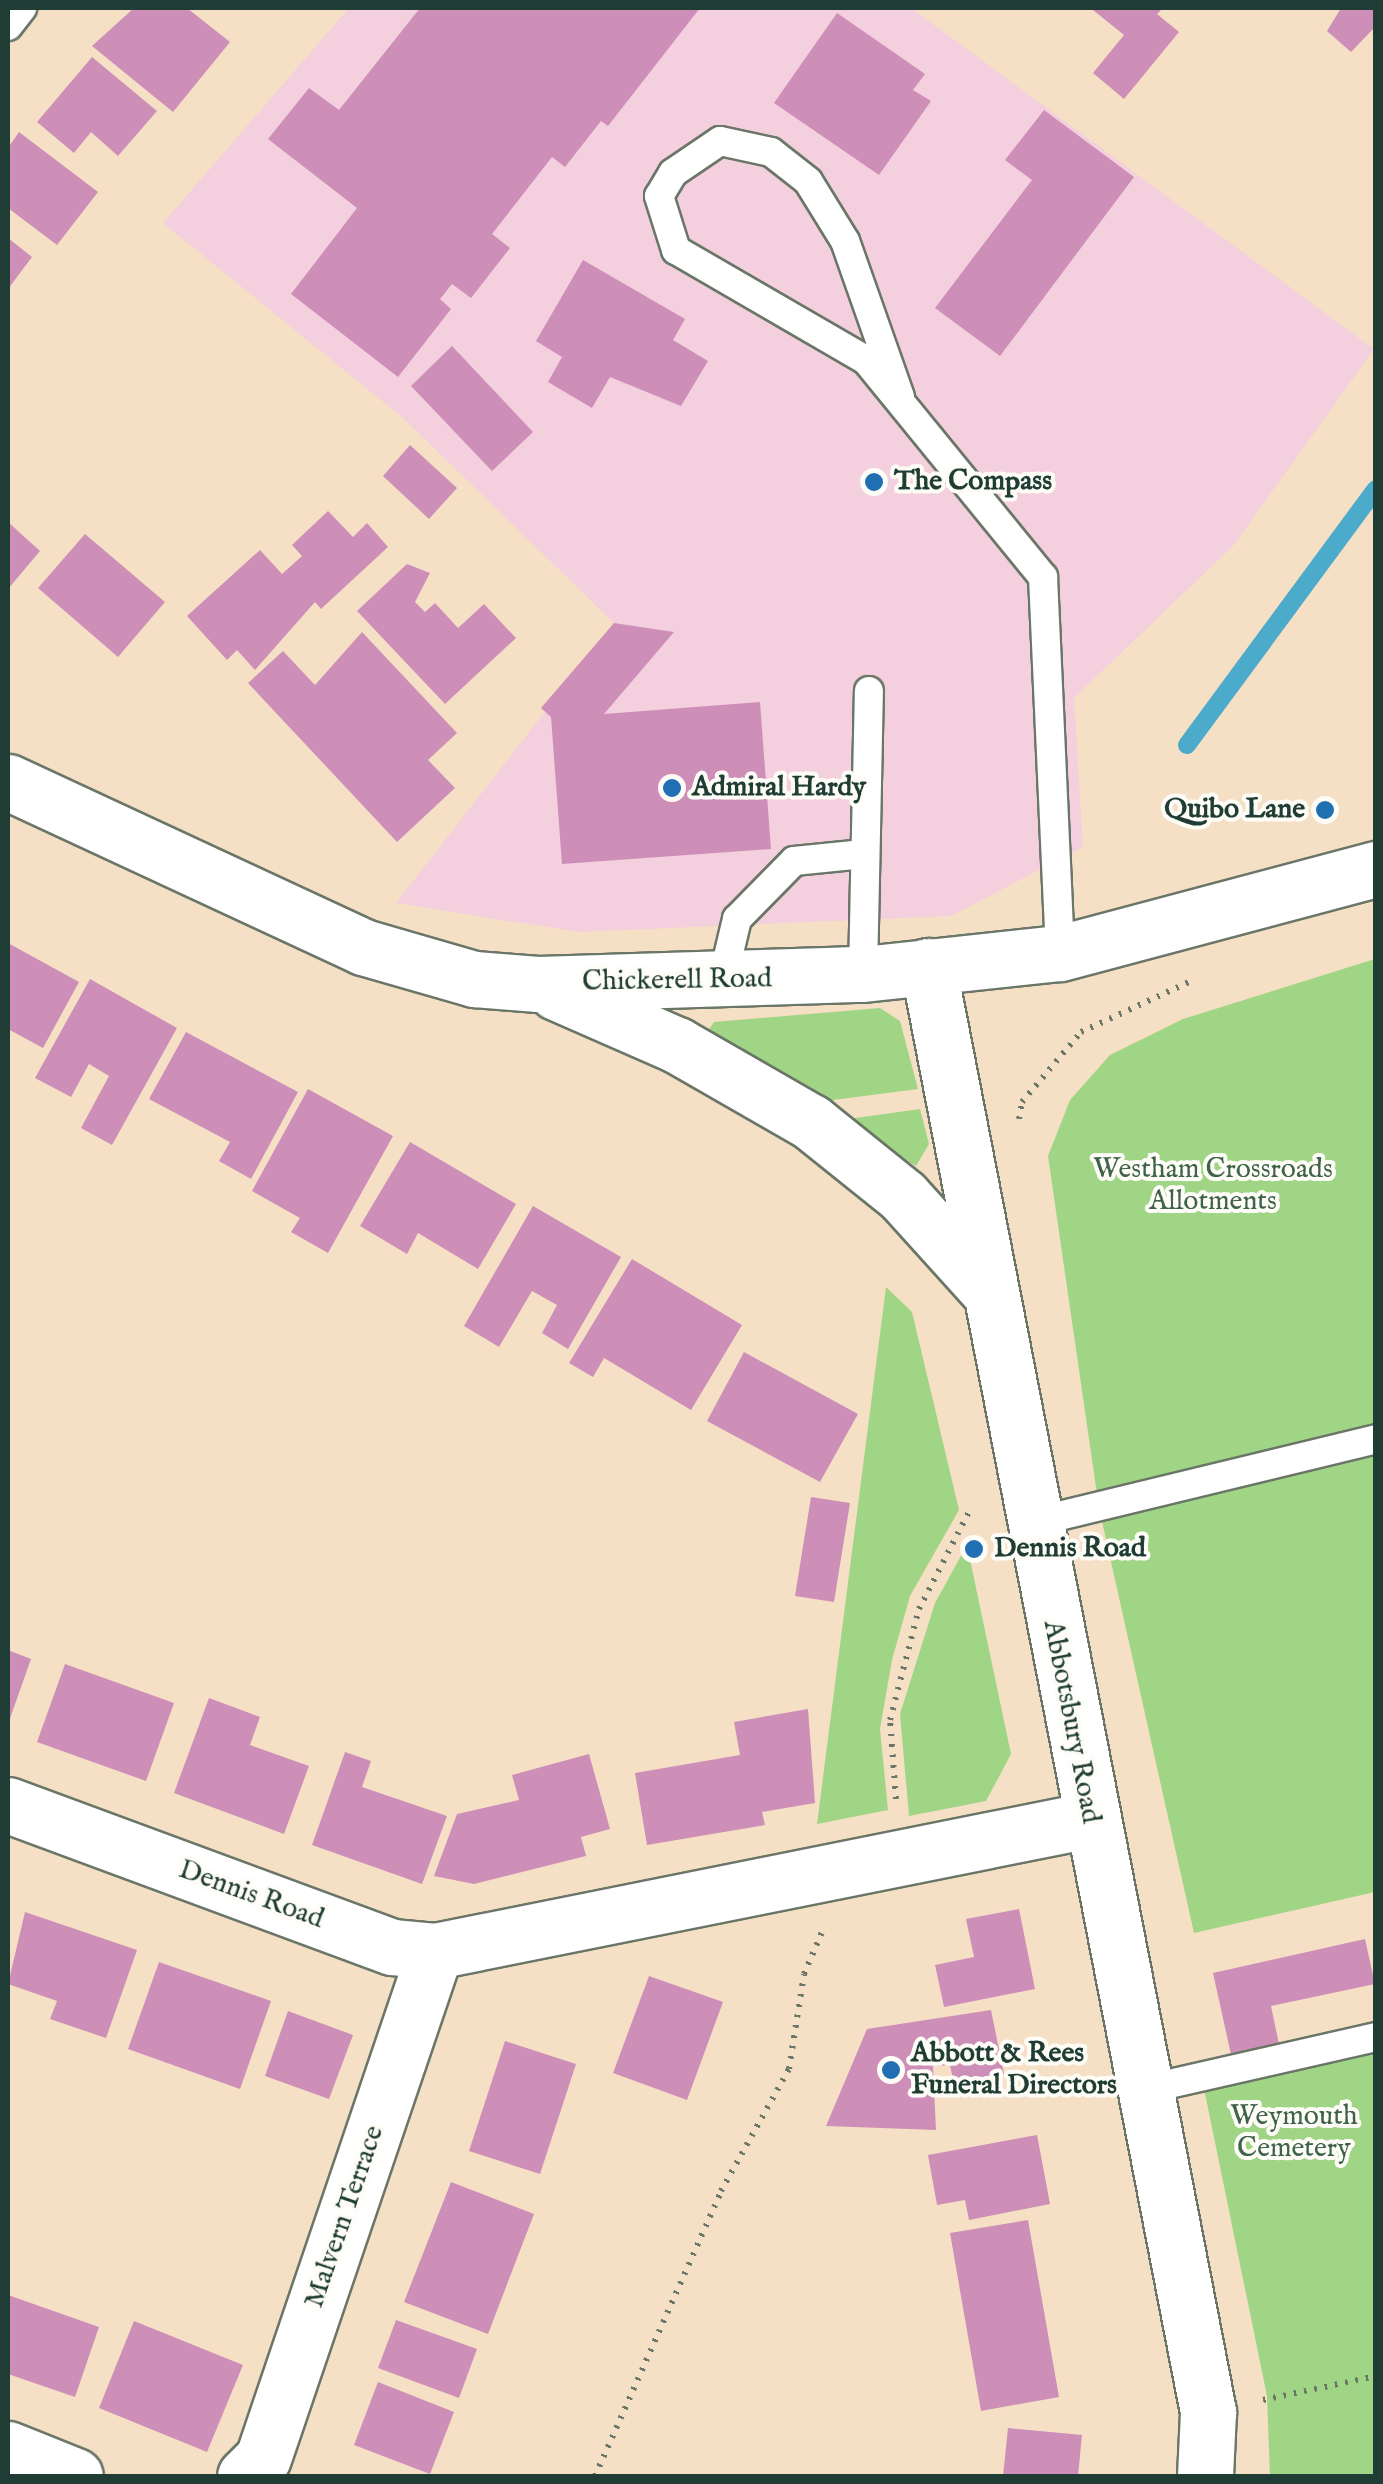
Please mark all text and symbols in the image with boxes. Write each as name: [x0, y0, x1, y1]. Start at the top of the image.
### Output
place label: The Compass: [894, 465, 1052, 499]
marker: The Compass: [863, 471, 885, 493]
place label: Admiral Hardy: [692, 771, 866, 805]
marker: Admiral Hardy: [661, 777, 683, 799]
place label: Quibo Lane: [1164, 793, 1305, 827]
marker: Quibo Lane: [1314, 799, 1336, 821]
street label: Chickerell Road: [582, 963, 772, 999]
park label: Westham Crossroads Allotments: [1093, 1153, 1333, 1219]
place label: Dennis Road: [994, 1532, 1146, 1566]
marker: Dennis Road: [963, 1538, 985, 1560]
street label: Abbotsbury Road: [1035, 1618, 1107, 1826]
street label: Dennis Road: [174, 1853, 328, 1937]
place label: Abbott & Rees Funeral Directors: [911, 2037, 1117, 2103]
marker: Abbott & Rees Funeral Directors: [880, 2059, 902, 2081]
park label: Weymouth Cemetery: [1230, 2100, 1358, 2166]
street label: Malvern Terrace: [298, 2121, 392, 2313]

